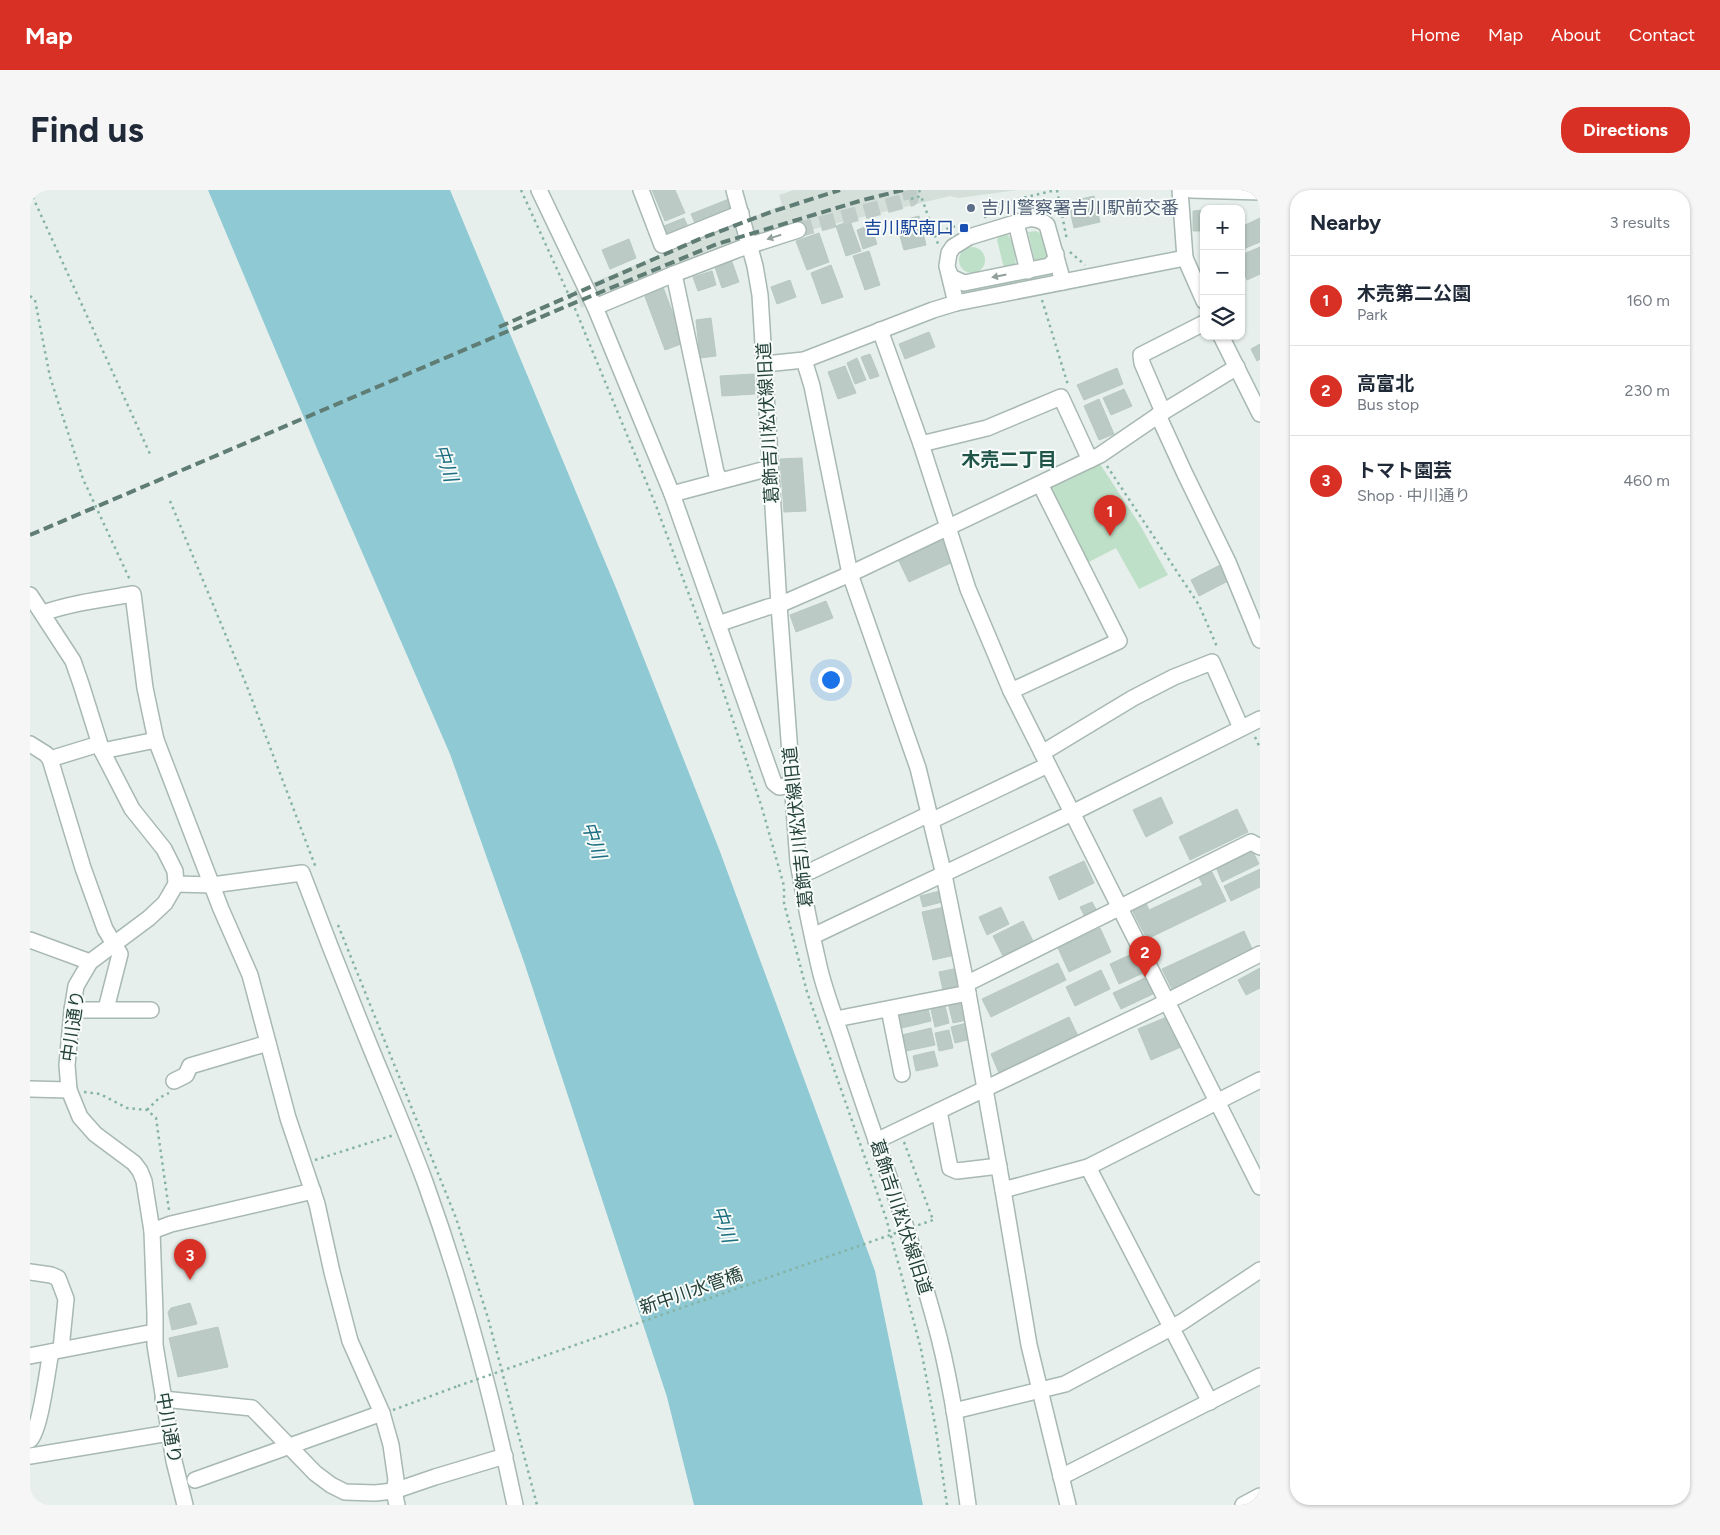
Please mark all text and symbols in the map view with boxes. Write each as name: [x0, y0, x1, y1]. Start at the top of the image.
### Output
text: Map: [25, 21, 73, 50]
text: Home: [1411, 24, 1460, 46]
text: Map: [1488, 24, 1523, 46]
text: About: [1551, 24, 1601, 46]
text: Contact: [1629, 24, 1695, 46]
button: Directions: [1561, 107, 1690, 153]
text: Find us: [30, 109, 144, 151]
place label: 吉川警察署吉川駅前交番: [981, 197, 1179, 219]
marker: 吉川警察署吉川駅前交番: [965, 202, 977, 214]
map controls: [1200, 205, 1245, 340]
button: +: [1200, 205, 1245, 250]
text: Nearby: [1310, 210, 1381, 235]
text: 3 results: [1610, 213, 1670, 232]
place label: 吉川駅南口: [864, 217, 954, 239]
marker: 吉川駅南口: [958, 222, 970, 234]
one-way arrow: [766, 234, 781, 242]
button: −: [1200, 250, 1245, 295]
one-way arrow: [990, 273, 1006, 281]
text: 木売第二公園: [1357, 282, 1471, 305]
text: 1: [1323, 291, 1329, 310]
text: 160 m: [1627, 291, 1670, 310]
button: layers: [1200, 295, 1245, 340]
text: Park: [1357, 305, 1387, 324]
street label: 葛飾吉川松伏線旧道: [753, 342, 783, 504]
text: 高富北: [1357, 372, 1414, 395]
text: 2: [1321, 381, 1331, 400]
text: 230 m: [1625, 381, 1670, 400]
text: Bus stop: [1357, 395, 1419, 414]
water label: 中川: [429, 441, 463, 487]
district label: 木売二丁目: [961, 448, 1057, 471]
text: トマト園芸: [1357, 459, 1452, 482]
text: 3: [1322, 471, 1330, 490]
text: 460 m: [1623, 471, 1670, 490]
text: Shop · 中川通り: [1357, 486, 1470, 505]
pin: 1: [1094, 495, 1126, 536]
your location: [818, 667, 844, 693]
street label: 葛飾吉川松伏線旧道: [779, 745, 817, 909]
water label: 中川: [577, 818, 612, 864]
pin: 2: [1129, 936, 1161, 977]
street label: 中川通り: [57, 989, 89, 1063]
street label: 葛飾吉川松伏線旧道: [866, 1137, 936, 1297]
water label: 中川: [707, 1202, 742, 1248]
pin: 3: [174, 1239, 206, 1280]
street label: 新中川水管橋: [636, 1263, 746, 1319]
street label: 中川通り: [152, 1391, 186, 1465]

